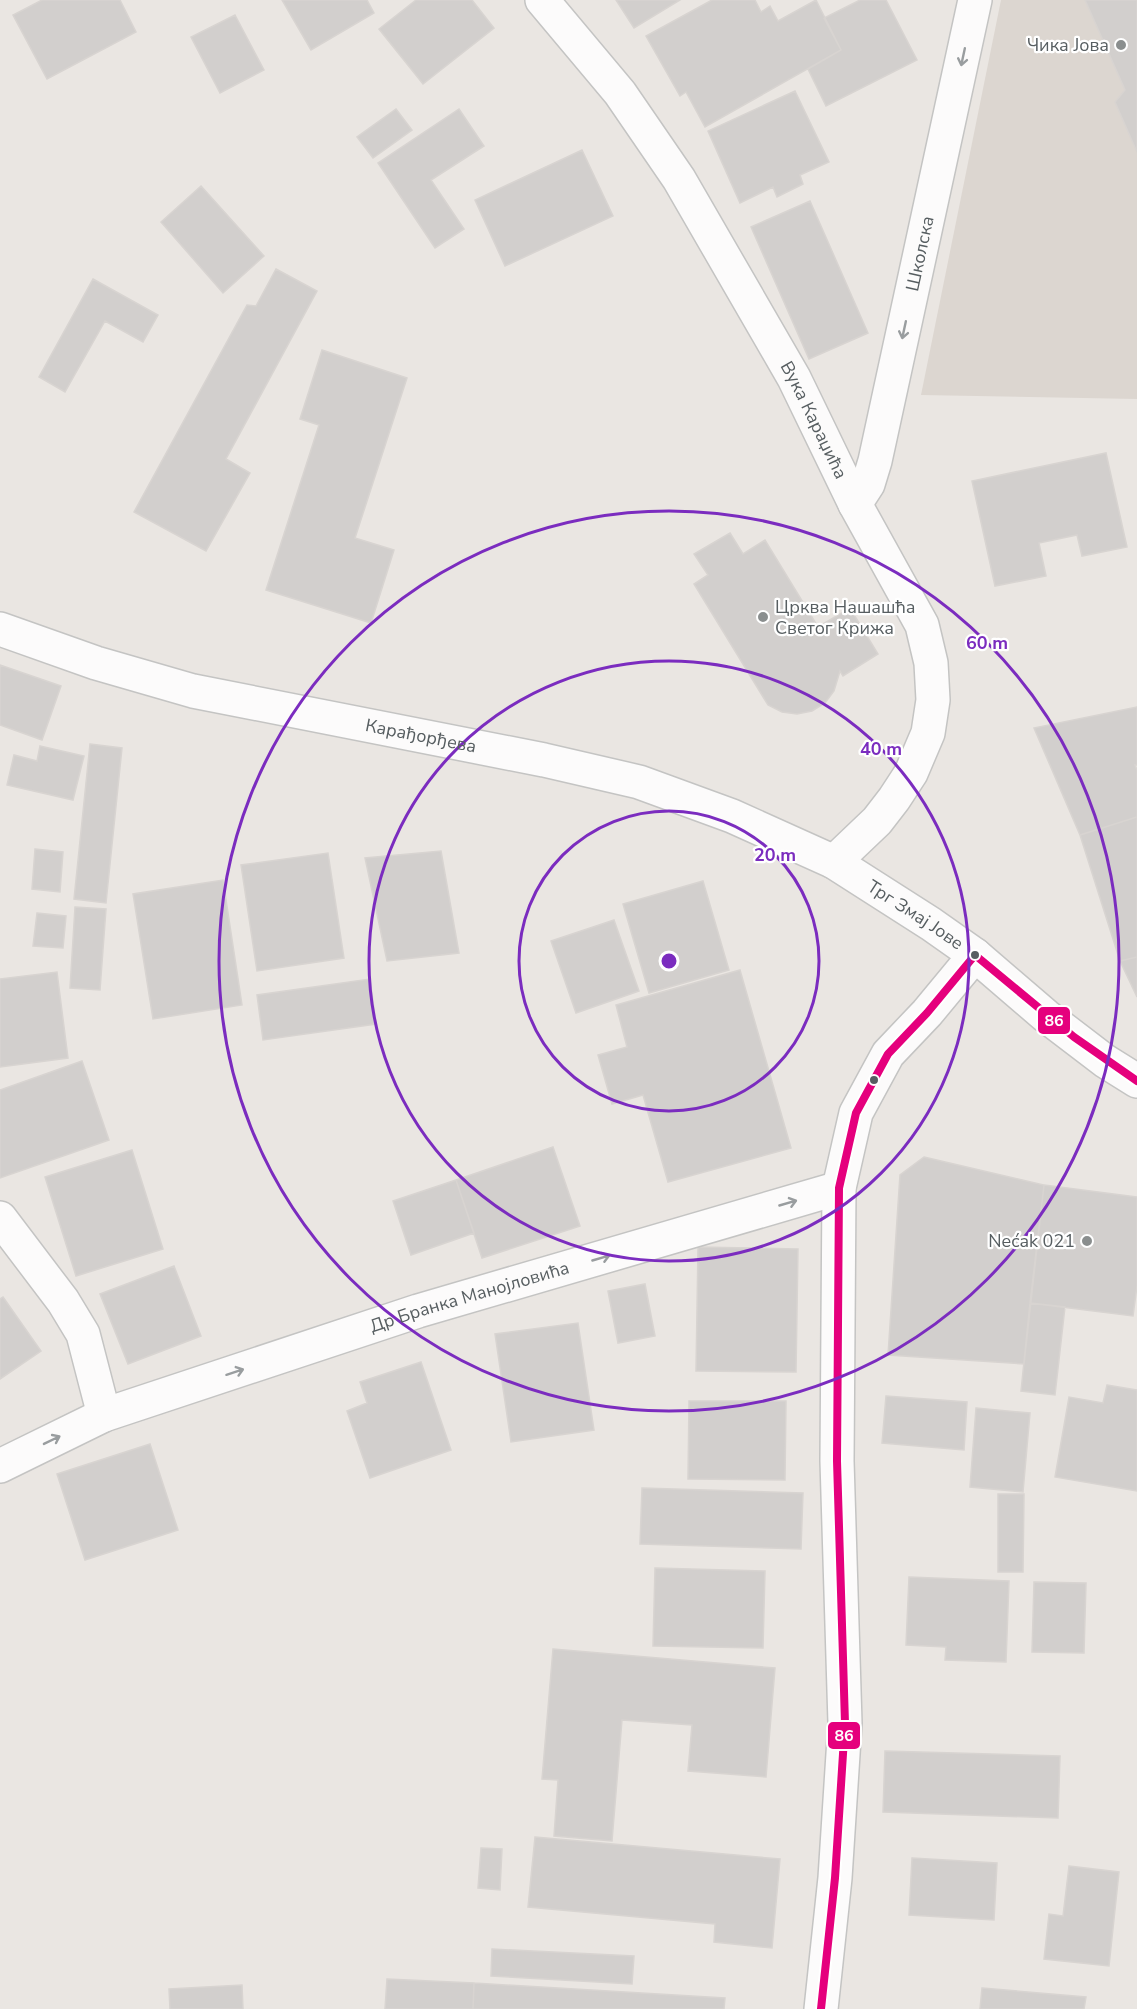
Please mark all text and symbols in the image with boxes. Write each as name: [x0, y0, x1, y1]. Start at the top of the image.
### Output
place label: Чика Јова: [1027, 33, 1109, 57]
marker: Чика Јова: [1114, 38, 1128, 52]
one-way arrow: [957, 47, 968, 66]
street label: Школска: [900, 214, 940, 294]
one-way arrow: [898, 320, 909, 339]
street label: Вука Караџића: [775, 357, 853, 483]
place label: Црква Нашашћа Светог Крижа: [775, 595, 916, 640]
marker: Црква Нашашћа Светог Крижа: [756, 610, 770, 624]
text: 60 m: [966, 631, 1008, 655]
street label: Карађорђева: [363, 713, 478, 758]
text: 40 m: [860, 737, 902, 761]
text: 20 m: [754, 843, 796, 867]
street label: Трг Змај Јове: [863, 874, 968, 955]
unlabelled marker: [969, 949, 981, 961]
centre of rings: [659, 951, 679, 971]
line badge: 86: [1037, 1006, 1071, 1035]
text: 86: [1044, 1010, 1064, 1032]
unlabelled marker: [868, 1074, 880, 1086]
one-way arrow: [779, 1197, 798, 1208]
place label: Nećak 021: [988, 1229, 1075, 1253]
marker: Nećak 021: [1080, 1234, 1094, 1248]
one-way arrow: [591, 1252, 610, 1263]
street label: Др Бранка Манојловића: [366, 1255, 572, 1338]
one-way arrow: [225, 1366, 244, 1377]
one-way arrow: [43, 1434, 61, 1446]
line badge: 86: [827, 1721, 861, 1750]
text: 86: [834, 1725, 854, 1747]

